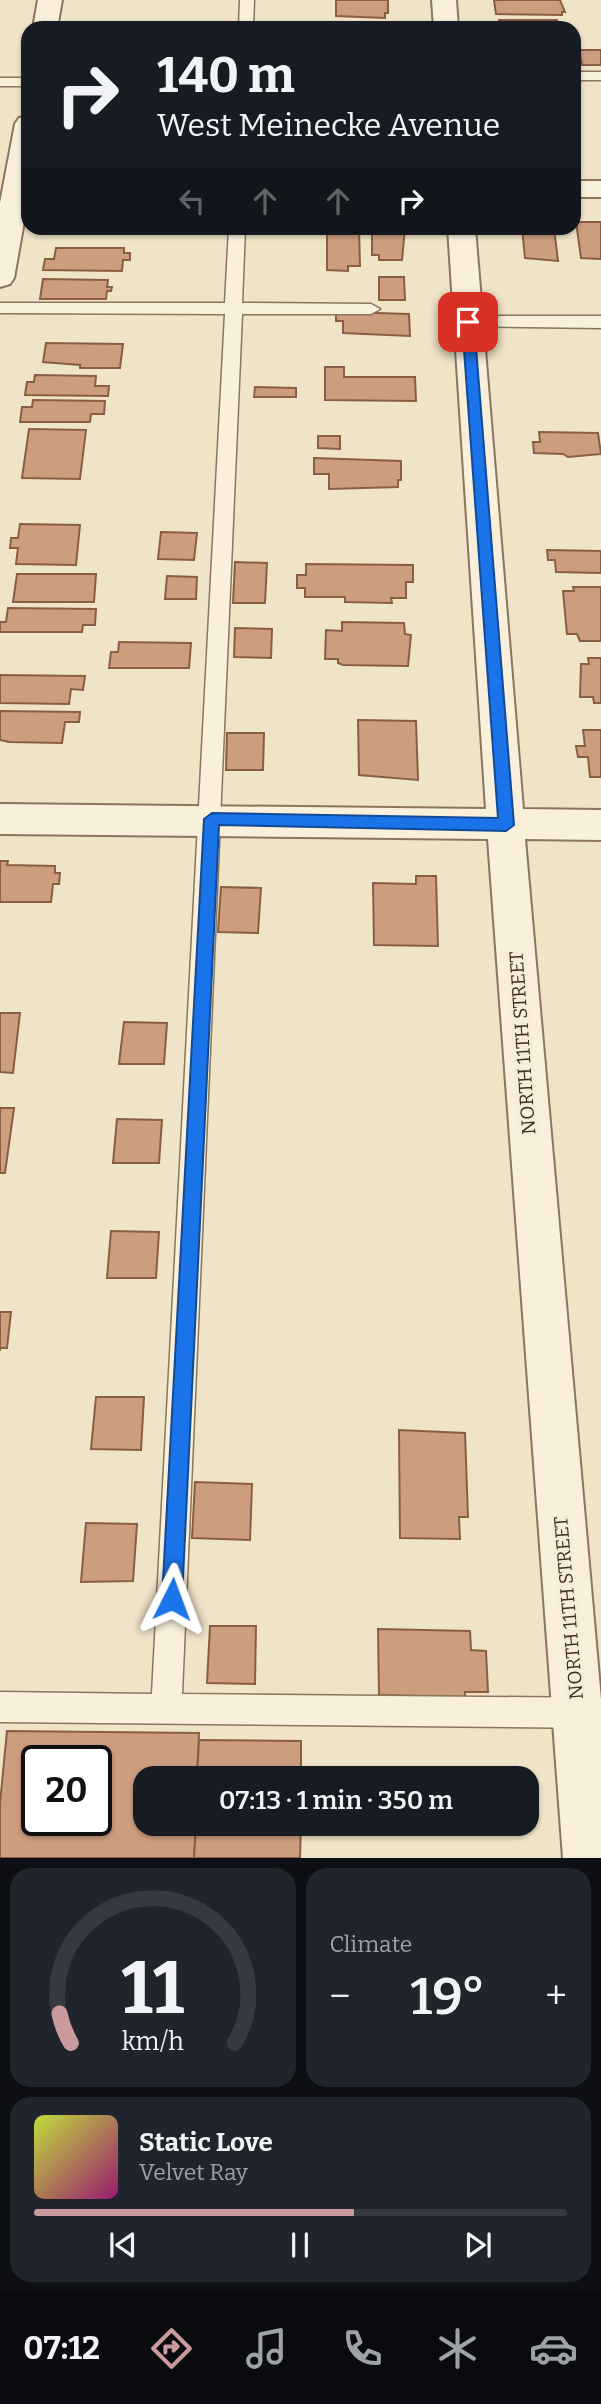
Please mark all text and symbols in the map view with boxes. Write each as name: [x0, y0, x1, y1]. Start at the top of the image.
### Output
text: 140 m: [157, 46, 295, 105]
icon: right: [42, 49, 133, 140]
text: West Meinecke Avenue: [157, 106, 500, 144]
icon: left: [173, 182, 211, 220]
icon: ahead: [246, 182, 284, 220]
icon: ahead: [319, 182, 357, 220]
icon: right: [392, 182, 430, 220]
pin: [438, 292, 498, 352]
icon: arrive: [449, 303, 487, 341]
street label: NORTH 11TH STREET: [505, 950, 540, 1135]
street label: NORTH 11TH STREET: [549, 1515, 588, 1700]
position arrow: [135, 1562, 209, 1636]
speed limit sign: 20: [21, 1745, 112, 1836]
text: 07:13 · 1 min · 350 m: [219, 1785, 453, 1816]
text: Climate: [330, 1930, 412, 1958]
text: 11: [121, 1946, 185, 2033]
text: 19°: [410, 1965, 485, 2028]
text: −: [330, 1973, 350, 2019]
text: +: [545, 1973, 567, 2019]
text: km/h: [122, 2027, 184, 2057]
text: Static Love: [139, 2127, 273, 2158]
text: Velvet Ray: [139, 2158, 248, 2186]
icon: previous: [104, 2226, 142, 2264]
icon: pause: [281, 2226, 319, 2264]
icon: next: [459, 2226, 497, 2264]
icon: directions: [147, 2324, 196, 2373]
icon: music: [242, 2324, 291, 2373]
icon: phone: [338, 2324, 387, 2373]
icon: climate: [433, 2324, 482, 2373]
icon: car: [529, 2324, 578, 2373]
text: 07:12: [23, 2329, 100, 2367]

